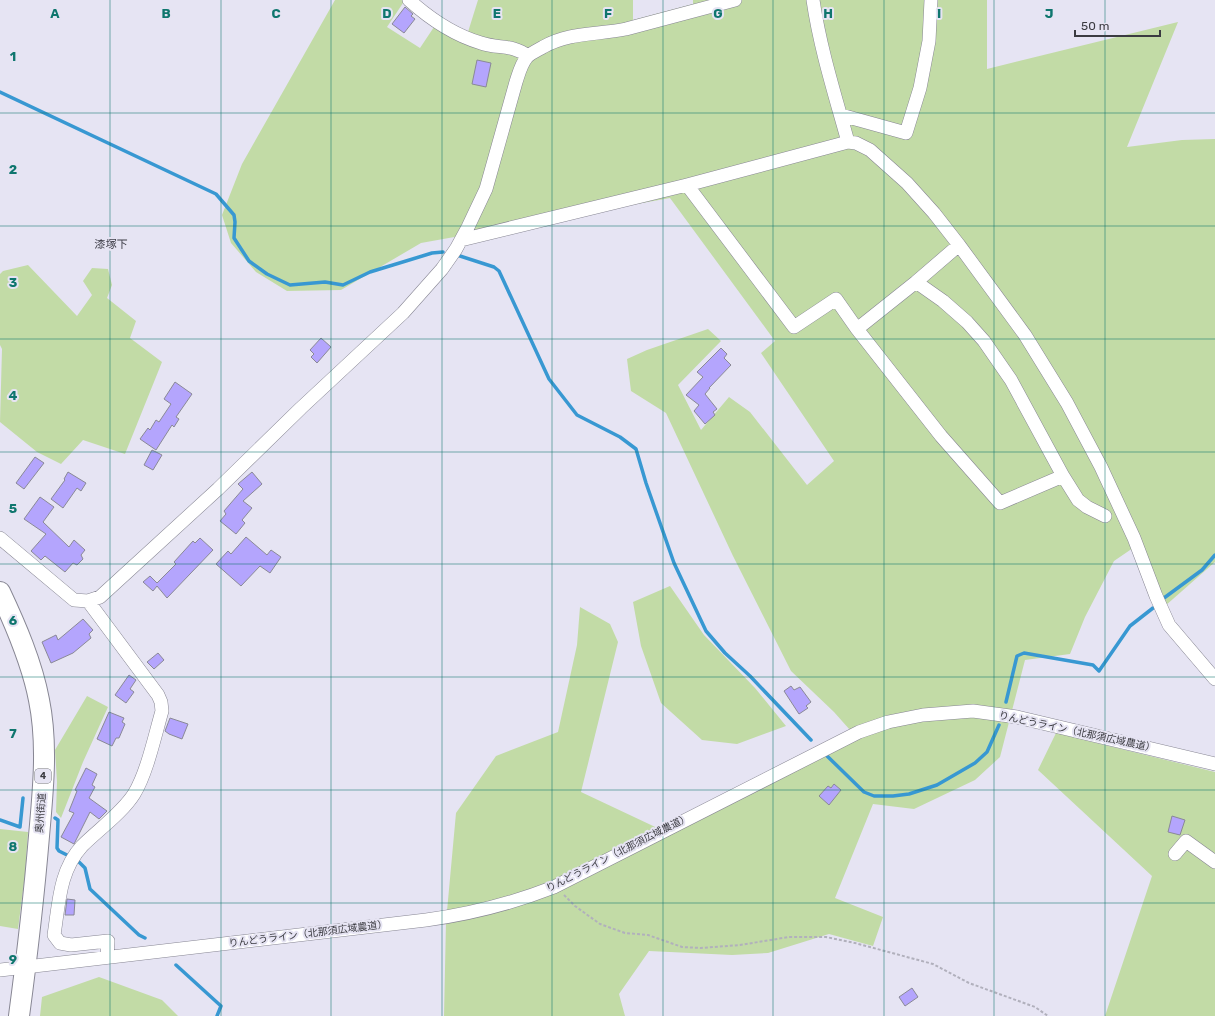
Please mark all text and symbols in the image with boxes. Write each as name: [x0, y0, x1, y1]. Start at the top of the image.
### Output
text: A: [50, 6, 60, 21]
text: B: [161, 6, 171, 21]
text: C: [271, 6, 281, 21]
text: D: [382, 6, 392, 21]
text: E: [493, 6, 501, 21]
text: F: [604, 6, 612, 21]
text: G: [713, 6, 723, 21]
text: H: [823, 6, 833, 21]
text: I: [937, 6, 941, 21]
text: J: [1045, 6, 1053, 21]
scale bar: [1075, 12, 1160, 38]
text: 50 m: [1081, 19, 1109, 33]
text: 1: [10, 49, 16, 64]
text: 2: [9, 162, 17, 177]
district label: 漆塚下: [95, 238, 128, 251]
text: 3: [9, 275, 18, 290]
text: 4: [9, 388, 18, 403]
text: 5: [9, 501, 17, 516]
text: 6: [9, 613, 18, 628]
street label: りんどうライン（北那須広域農道）: [998, 710, 1156, 754]
text: 7: [9, 726, 17, 741]
road number: 4: [35, 769, 51, 783]
street label: 奥州街道: [34, 793, 48, 833]
street label: りんどうライン（北那須広域農道）: [544, 811, 692, 895]
text: 8: [9, 839, 18, 854]
street label: りんどうライン（北那須広域農道）: [228, 918, 388, 950]
text: 9: [9, 952, 17, 967]

